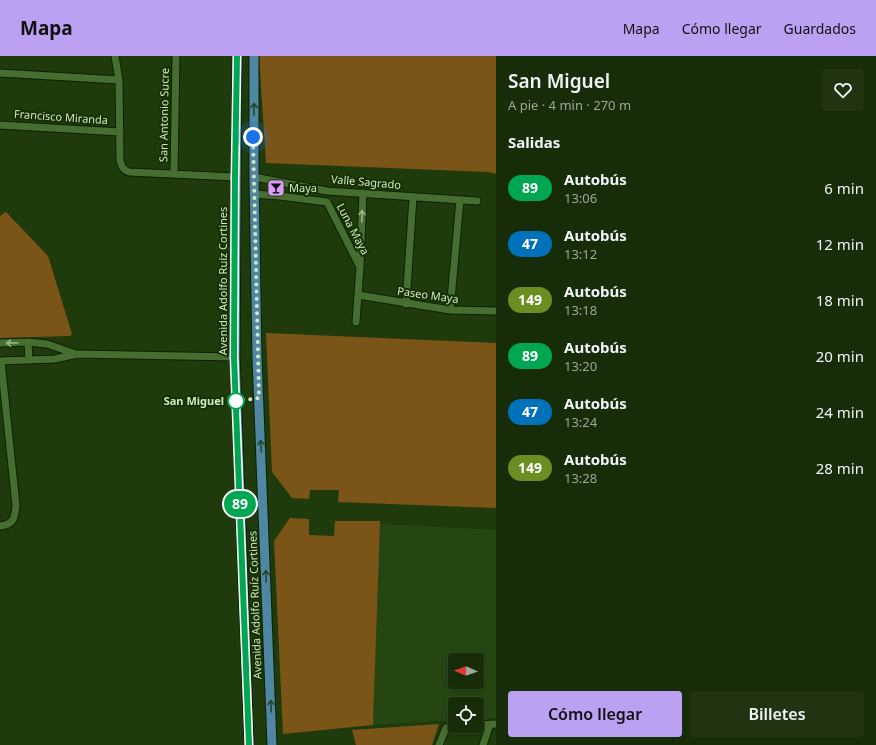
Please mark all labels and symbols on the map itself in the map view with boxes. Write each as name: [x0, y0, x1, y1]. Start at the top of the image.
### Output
street label: San Antonio Sucre: [155, 68, 172, 162]
one-way arrow: [250, 103, 258, 116]
street label: Francisco Miranda: [14, 106, 109, 127]
your location: [243, 127, 263, 147]
street label: Valle Sagrado: [330, 171, 402, 192]
bar icon: Maya: [266, 178, 286, 198]
place label: Maya: [289, 180, 317, 195]
street label: Luna Maya: [334, 200, 373, 257]
street label: Avenida Adolfo Ruíz Cortines: [215, 207, 230, 355]
one-way arrow: [359, 210, 366, 223]
street label: Paseo Maya: [396, 283, 460, 306]
one-way arrow: [6, 339, 19, 347]
marker: San Miguel: [227, 392, 245, 410]
place label: San Miguel: [164, 393, 224, 408]
one-way arrow: [257, 440, 264, 453]
line badge: 89: [222, 491, 258, 517]
street label: Avenida Adolfo Ruíz Cortines: [244, 531, 265, 680]
one-way arrow: [262, 570, 270, 583]
north arrow: [448, 653, 484, 689]
one-way arrow: [267, 700, 275, 713]

